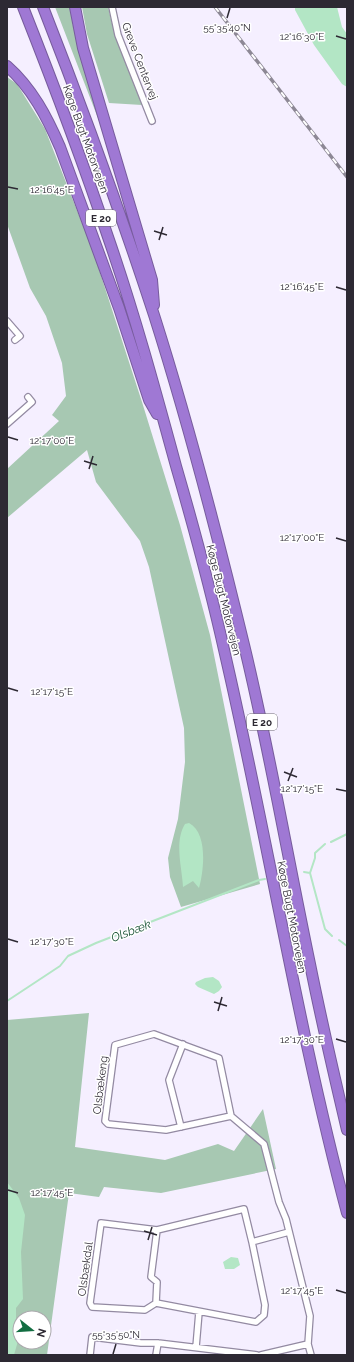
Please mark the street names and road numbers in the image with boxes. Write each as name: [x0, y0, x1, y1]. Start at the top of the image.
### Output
street label: Greve Centervej: [119, 21, 160, 102]
street label: Køge Bugt Motorvejen: [60, 83, 111, 195]
road number: E 20: [86, 210, 116, 226]
street label: Køge Bugt Motorvejen: [203, 543, 244, 657]
road number: E 20: [247, 714, 277, 730]
street label: Køge Bugt Motorvejen: [274, 860, 309, 974]
street label: Olsbækeng: [90, 1055, 111, 1115]
street label: Olsbækdal: [75, 1241, 96, 1297]

